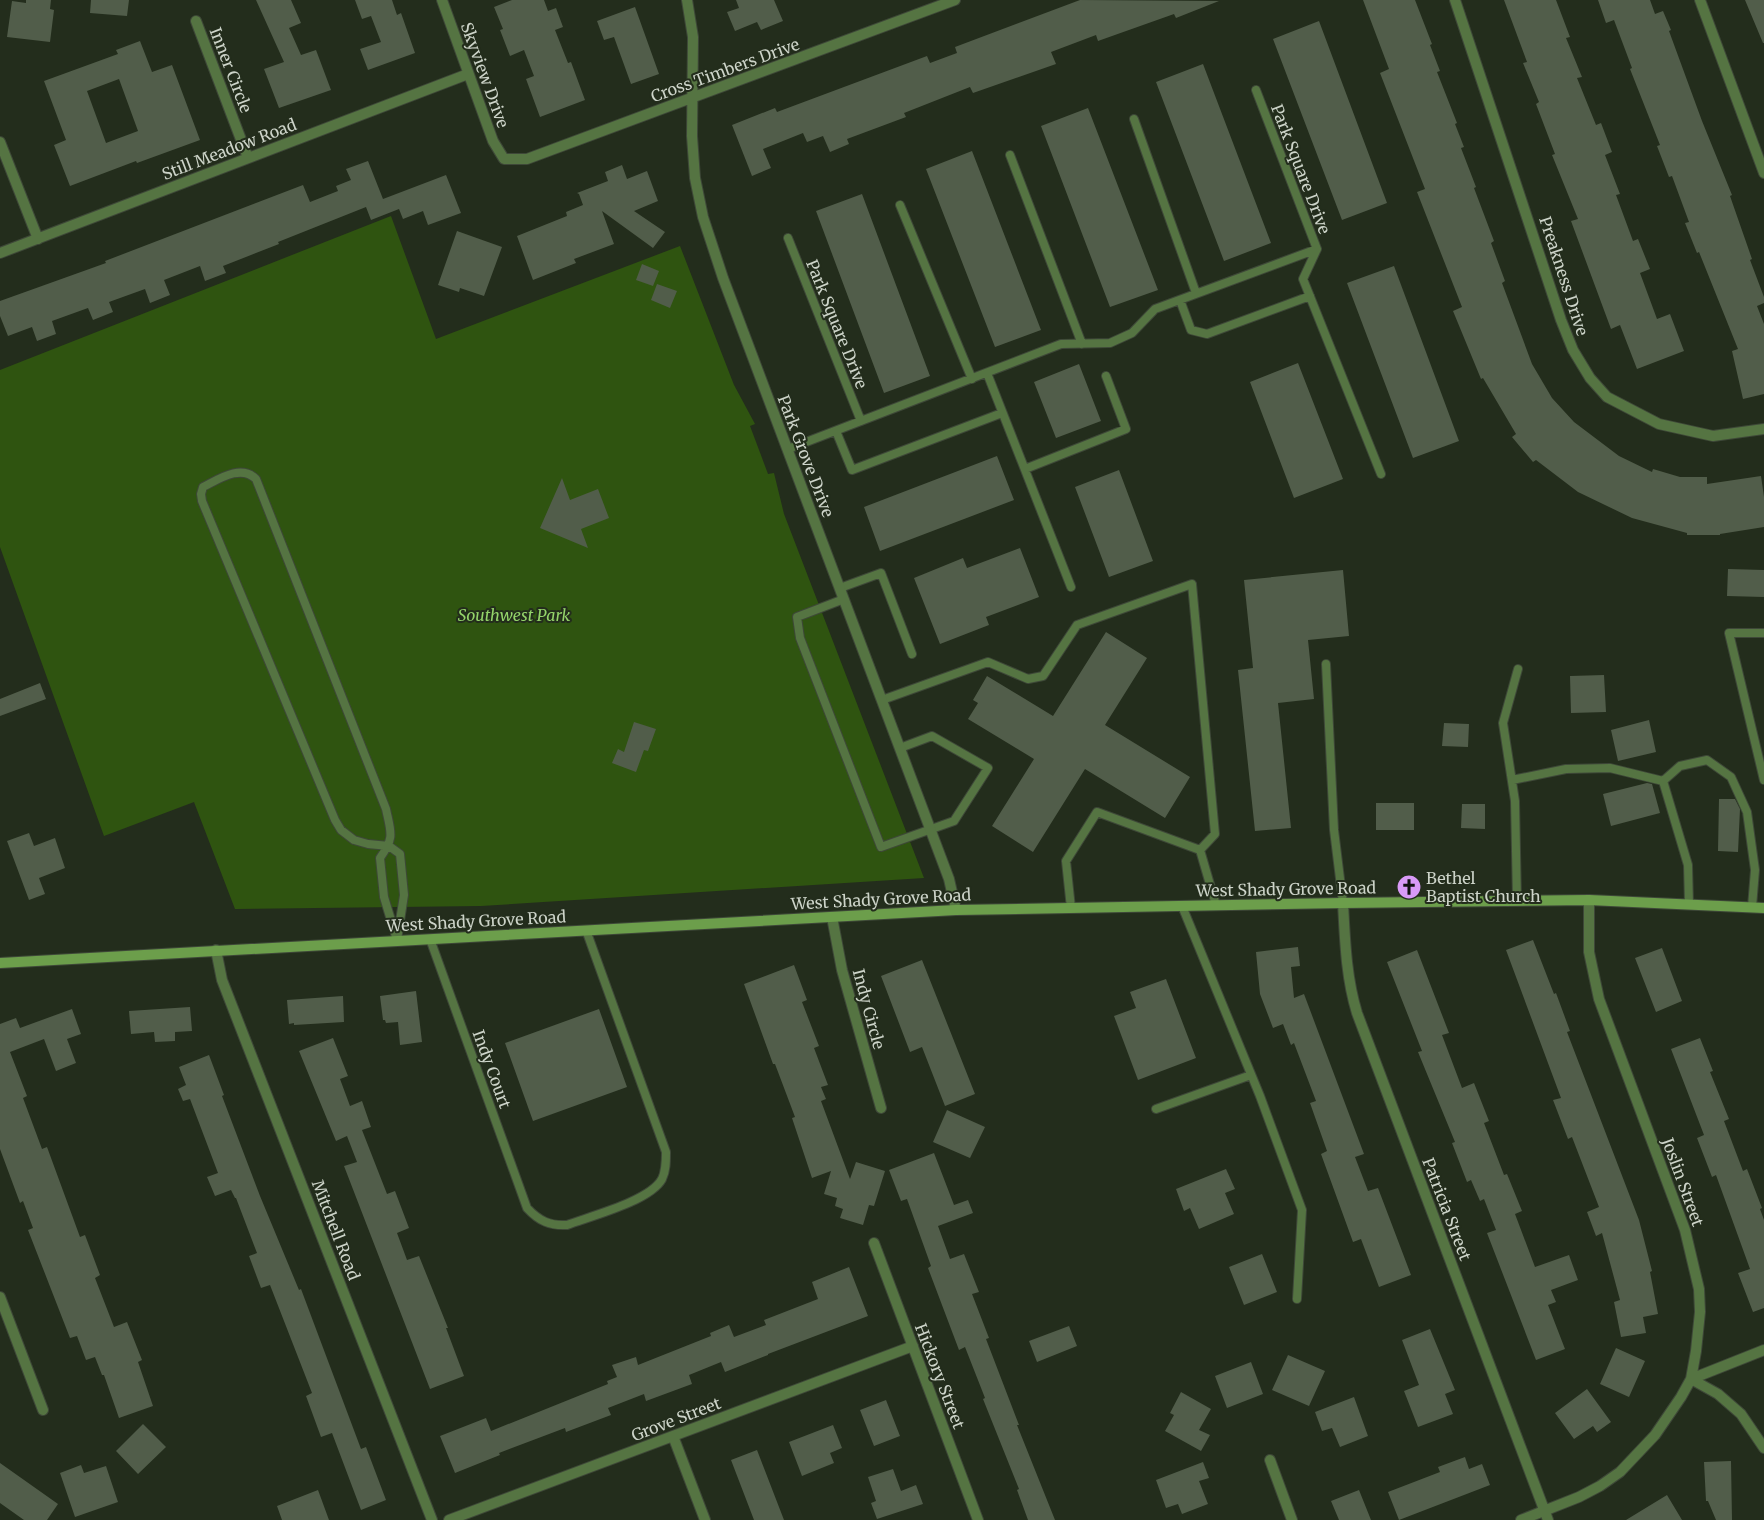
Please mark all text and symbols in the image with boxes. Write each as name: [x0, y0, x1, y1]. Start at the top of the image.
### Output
street label: Skyview Drive: [457, 19, 513, 131]
street label: Inner Circle: [206, 25, 256, 115]
street label: Cross Timbers Drive: [648, 34, 802, 106]
street label: Park Square Drive: [1267, 101, 1335, 237]
street label: Still Meadow Road: [159, 114, 299, 184]
street label: Preakness Drive: [1535, 214, 1593, 338]
street label: Park Square Drive: [802, 256, 872, 392]
street label: Park Grove Drive: [773, 392, 839, 520]
park label: Southwest Park: [458, 605, 571, 625]
place label: Bethel Baptist Church: [1426, 868, 1541, 906]
church icon: Bethel Baptist Church: [1396, 874, 1422, 900]
street label: West Shady Grove Road: [1195, 877, 1377, 901]
street label: West Shady Grove Road: [790, 884, 972, 914]
street label: West Shady Grove Road: [385, 906, 567, 936]
street label: Indy Circle: [849, 967, 889, 1051]
street label: Indy Court: [469, 1027, 516, 1112]
street label: Joslin Street: [1657, 1134, 1709, 1230]
street label: Patricia Street: [1418, 1155, 1476, 1264]
street label: Mitchell Road: [308, 1177, 364, 1283]
street label: Hickory Street: [911, 1321, 970, 1432]
street label: Grove Street: [628, 1393, 724, 1445]

